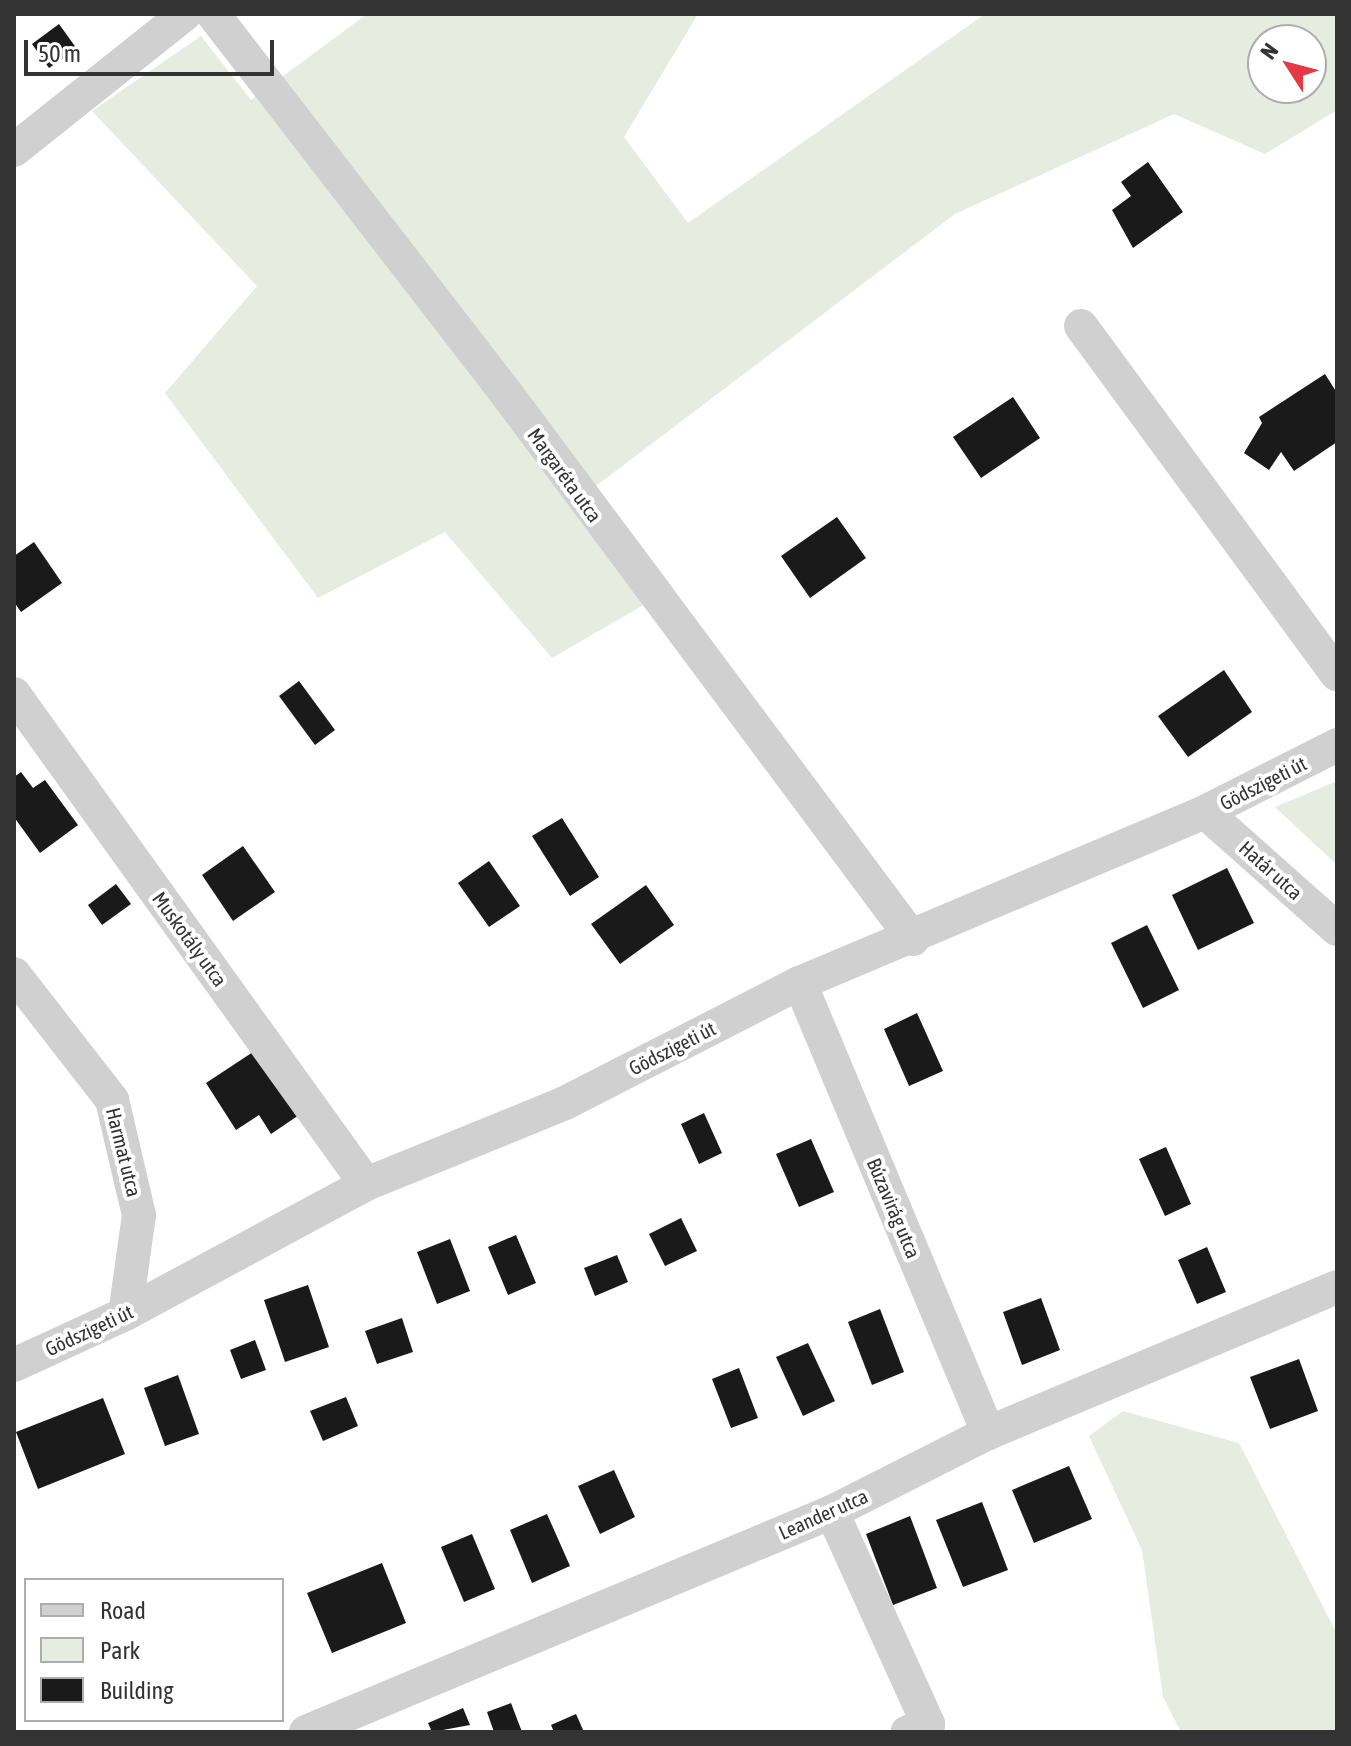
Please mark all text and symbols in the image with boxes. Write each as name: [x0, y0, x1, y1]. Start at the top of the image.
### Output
scale bar: [28, 24, 278, 74]
north arrow: [1247, 24, 1327, 104]
text: N: [1255, 38, 1284, 64]
text: 50 m: [38, 40, 81, 67]
street label: Margaréta utca: [523, 423, 607, 527]
street label: Gödszigeti út: [1216, 751, 1310, 815]
street label: Határ utca: [1235, 835, 1307, 905]
street label: Muskotály utca: [148, 887, 232, 991]
street label: Gödszigeti út: [625, 1016, 719, 1080]
street label: Harmat utca: [101, 1105, 147, 1199]
street label: Búzavirág utca: [862, 1154, 926, 1262]
street label: Gödszigeti út: [41, 1299, 137, 1361]
street label: Leander utca: [775, 1484, 871, 1544]
legend: [24, 1578, 284, 1722]
text: Road: [100, 1597, 146, 1624]
text: Park: [100, 1637, 140, 1664]
text: Building: [100, 1677, 173, 1704]

